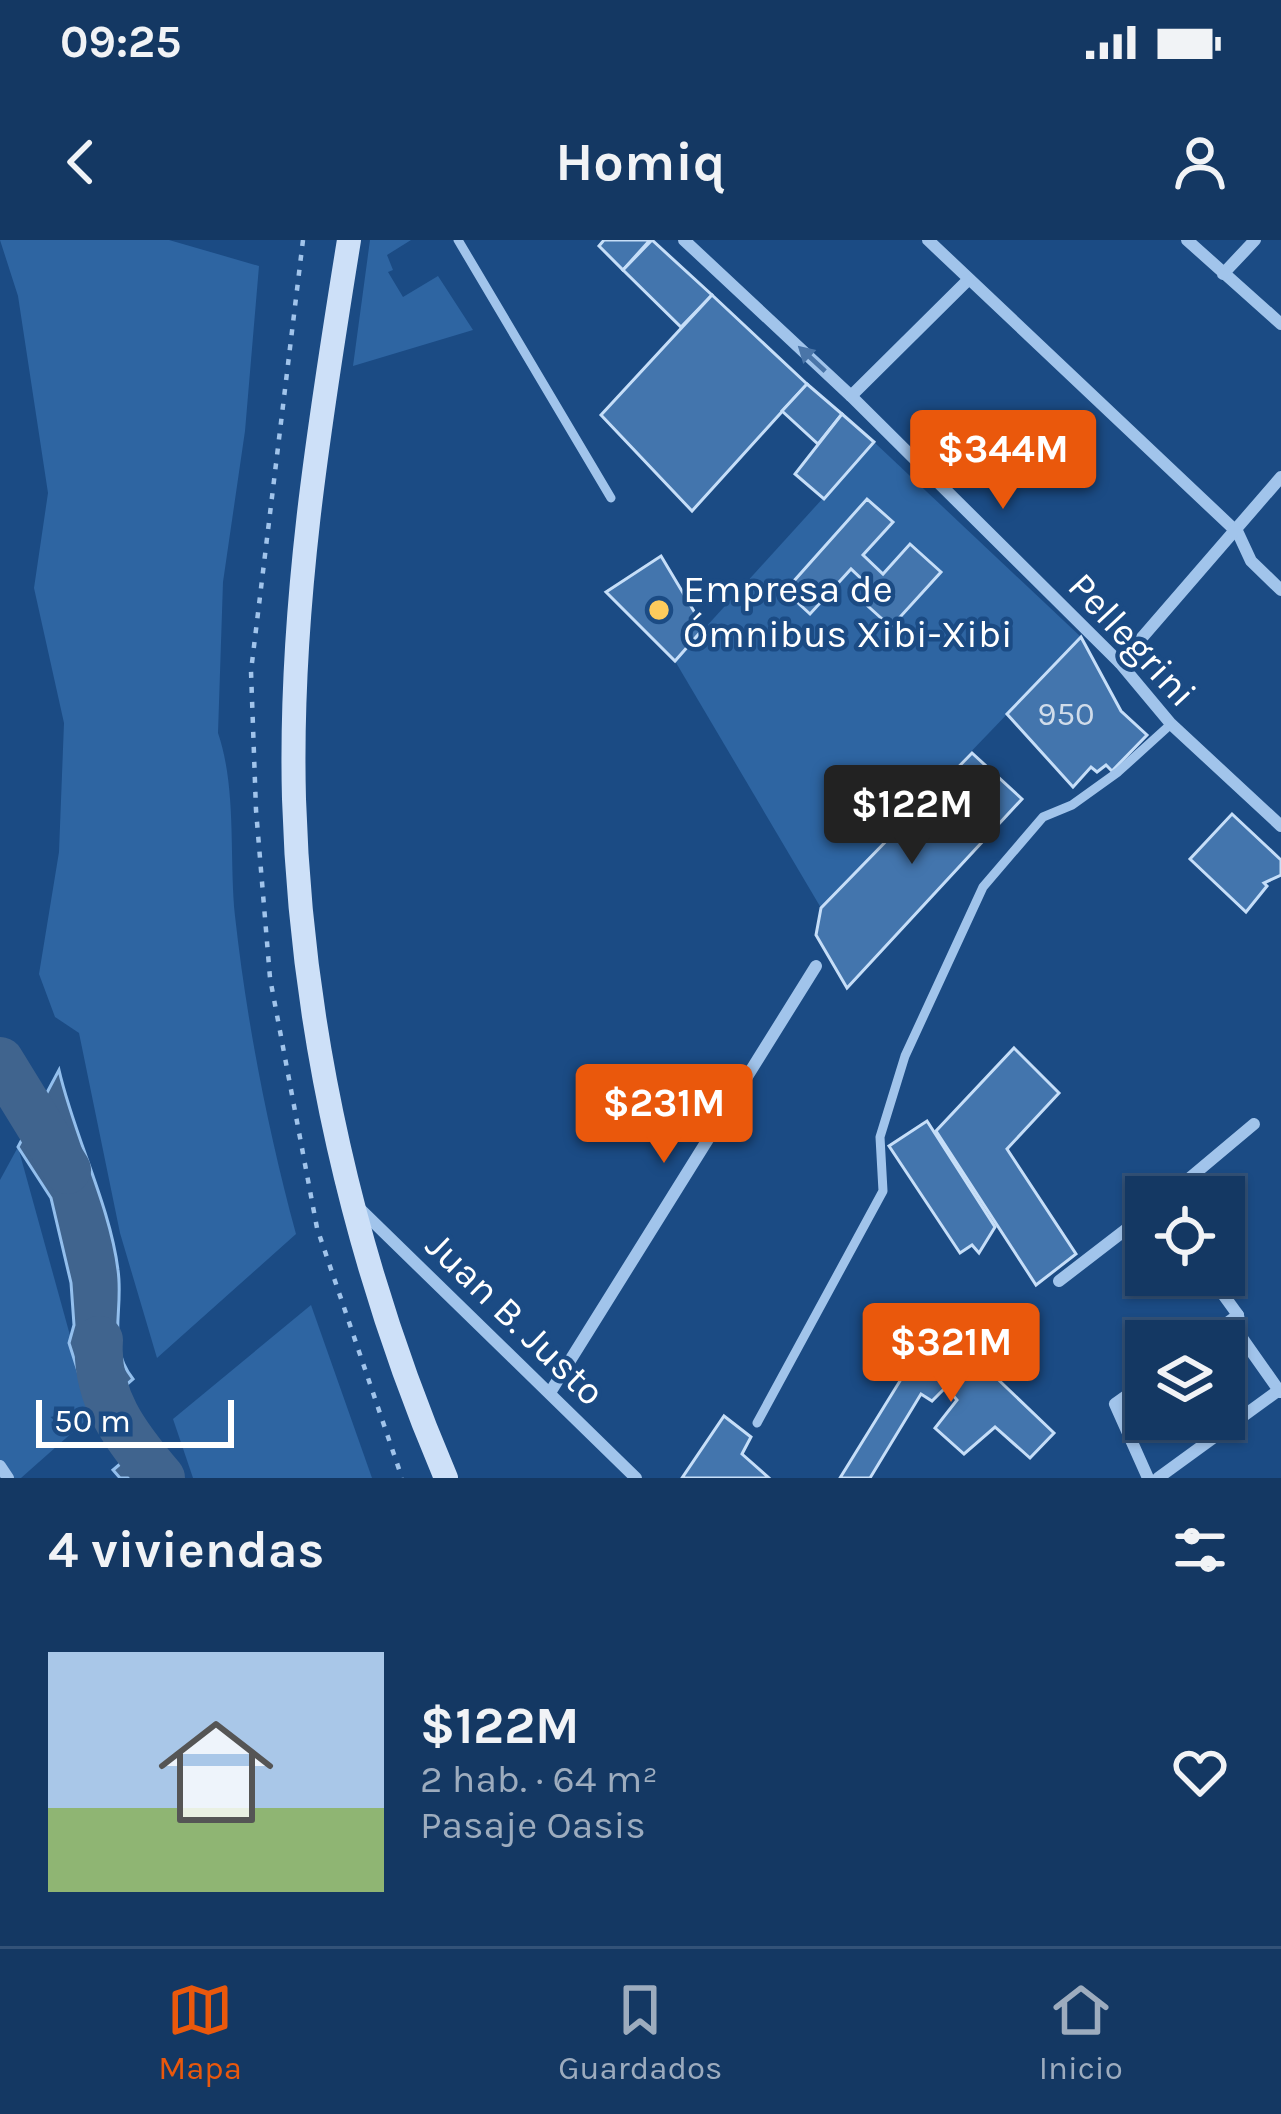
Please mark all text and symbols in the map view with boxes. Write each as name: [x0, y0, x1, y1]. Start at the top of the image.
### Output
text: 09:25: [60, 16, 181, 68]
icon: back: [48, 129, 114, 195]
icon: person: [1167, 129, 1233, 195]
text: Homiq: [555, 130, 726, 194]
one-way arrow: [797, 345, 826, 373]
pin: $344M: [919, 410, 1087, 512]
text: $344M: [937, 426, 1069, 472]
street label: Pellegrini: [1059, 563, 1206, 716]
place label: Empresa de Ómnibus Xibi-Xibi: [683, 566, 1013, 657]
marker: Empresa de Ómnibus Xibi-Xibi: [646, 597, 672, 623]
house number: 950: [1037, 695, 1095, 733]
pin: $122M: [828, 765, 996, 867]
text: $122M: [851, 781, 973, 827]
pin: $231M: [580, 1064, 748, 1166]
text: $231M: [603, 1080, 725, 1126]
map controls: [1125, 1176, 1245, 1440]
button: locate: [1125, 1176, 1245, 1296]
street label: Juan B. Justo: [417, 1222, 614, 1415]
pin: $321M: [867, 1303, 1035, 1405]
text: $321M: [890, 1319, 1012, 1365]
button: layers: [1125, 1320, 1245, 1440]
scale bar: [36, 1394, 234, 1447]
text: 50 m: [54, 1402, 131, 1440]
icon: filters: [1167, 1517, 1233, 1583]
text: 4 viviendas: [48, 1520, 325, 1580]
text: $122M: [420, 1696, 580, 1756]
icon: home: [144, 1700, 288, 1844]
icon: heart: [1167, 1739, 1233, 1805]
text: 2 hab. · 64 m²: [420, 1756, 658, 1802]
text: Pasaje Oasis: [420, 1802, 646, 1848]
tab: Mapa: [158, 1977, 242, 2087]
tab: Guardados: [558, 1977, 722, 2087]
tab: Inicio: [1039, 1977, 1123, 2087]

